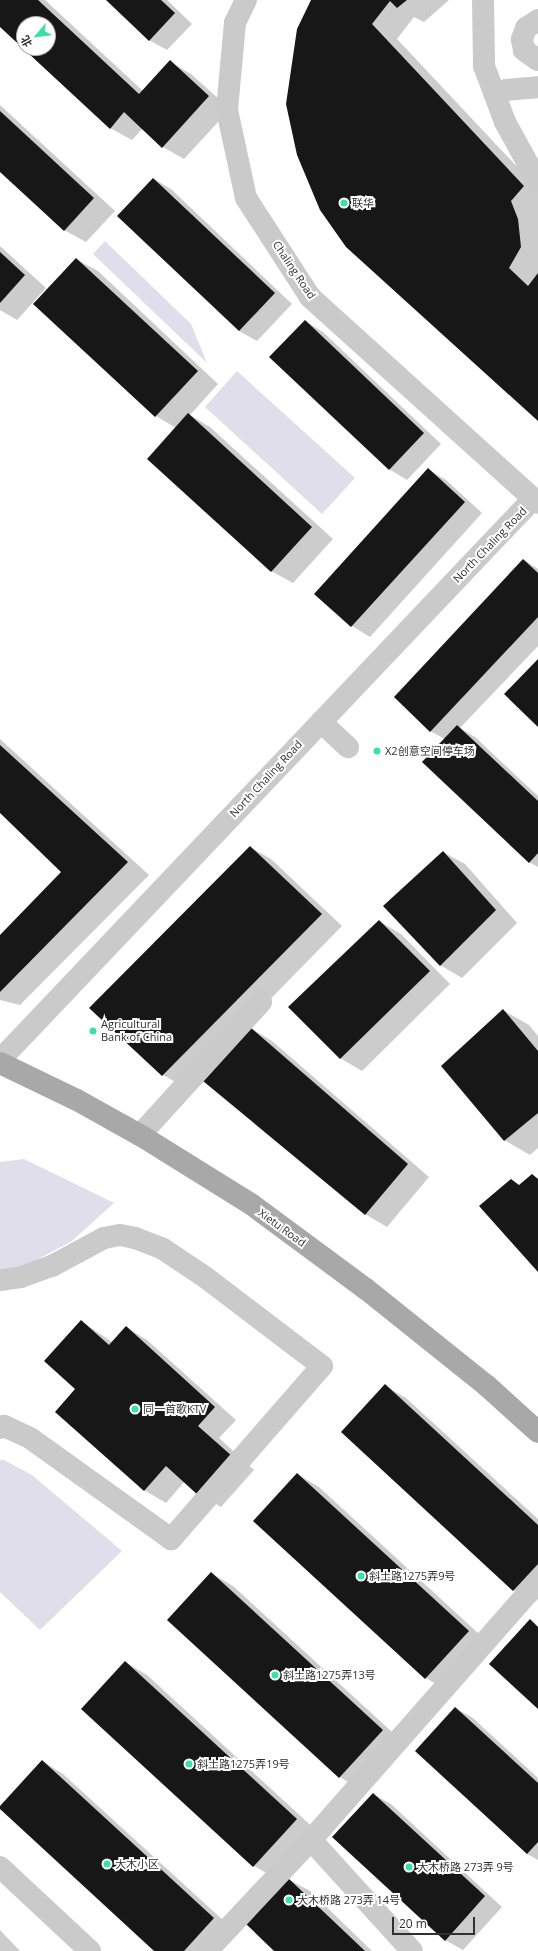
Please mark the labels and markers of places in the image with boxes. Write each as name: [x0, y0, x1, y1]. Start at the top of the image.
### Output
place label: 联华: [352, 196, 374, 210]
marker: 联华: [339, 198, 349, 208]
place label: X2创意空间停车场: [385, 744, 475, 758]
marker: X2创意空间停车场: [372, 746, 382, 756]
place label: Agricultural Bank of China: [101, 1018, 172, 1044]
marker: Agricultural Bank of China: [88, 1026, 98, 1036]
place label: 同一首歌KTV: [143, 1402, 206, 1416]
marker: 同一首歌KTV: [130, 1404, 140, 1414]
place label: 斜土路1275弄9号: [369, 1569, 455, 1583]
marker: 斜土路1275弄9号: [356, 1571, 366, 1581]
place label: 斜土路1275弄13号: [283, 1668, 376, 1682]
marker: 斜土路1275弄13号: [270, 1670, 280, 1680]
place label: 斜土路1275弄19号: [197, 1757, 290, 1771]
marker: 斜土路1275弄19号: [184, 1759, 194, 1769]
place label: 大木小区: [115, 1857, 159, 1871]
marker: 大木小区: [102, 1859, 112, 1869]
place label: 大木桥路 273弄 9号: [417, 1860, 514, 1874]
marker: 大木桥路 273弄 9号: [404, 1862, 414, 1872]
place label: 大木桥路 273弄 14号: [297, 1893, 400, 1907]
marker: 大木桥路 273弄 14号: [284, 1895, 294, 1905]

